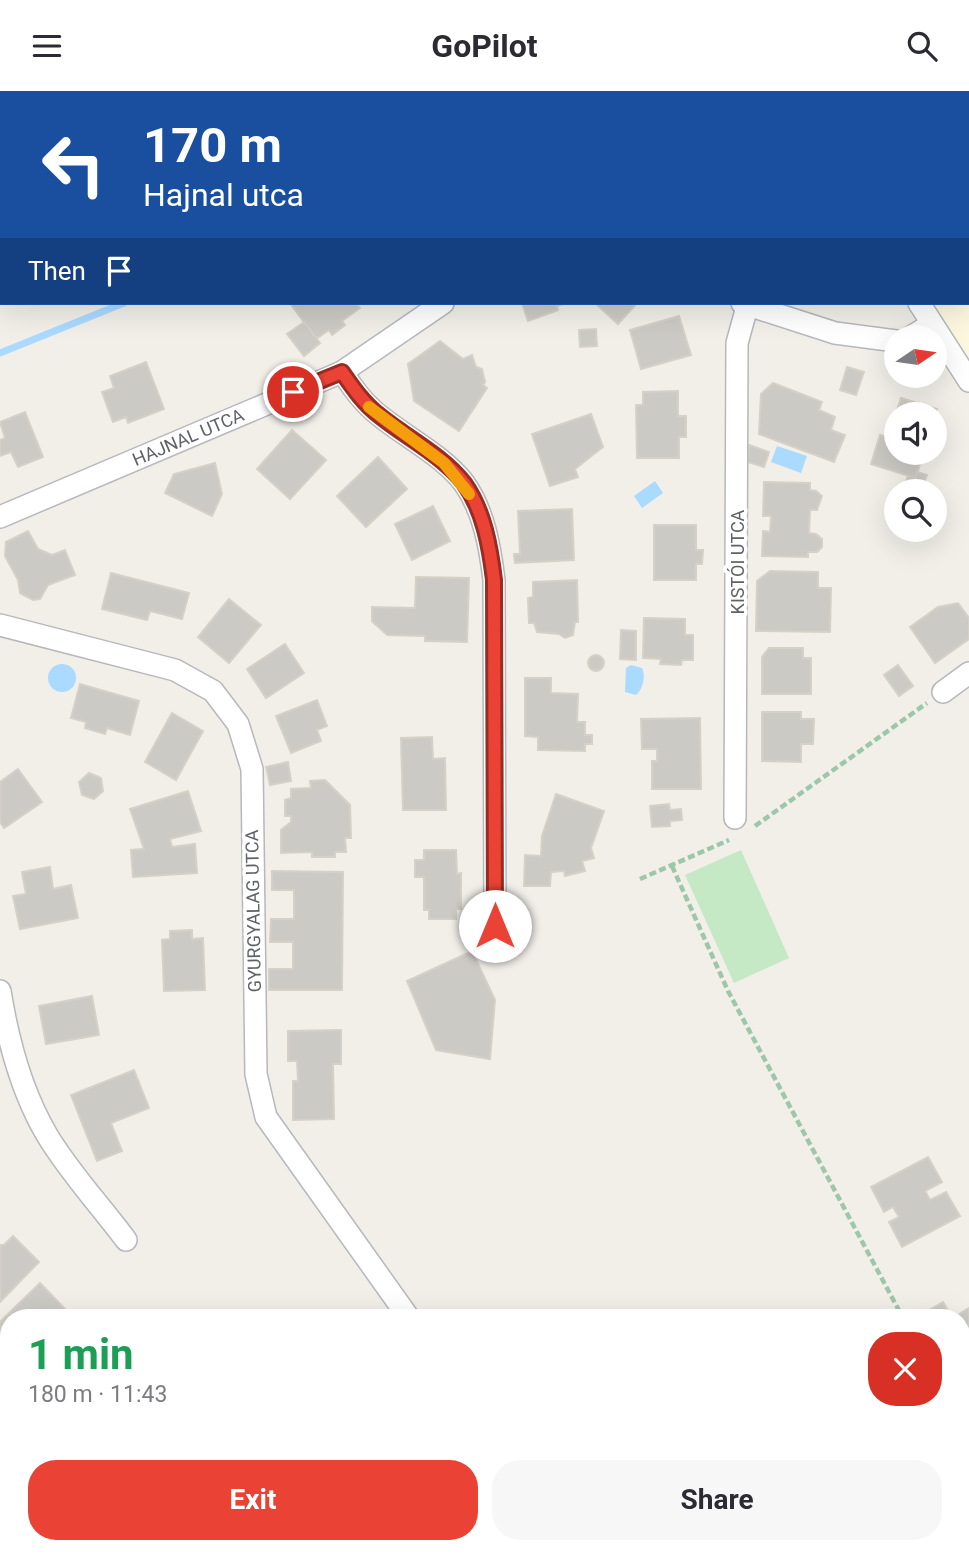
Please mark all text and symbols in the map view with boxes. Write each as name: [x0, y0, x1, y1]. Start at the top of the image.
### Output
icon: menu: [28, 27, 66, 65]
text: GoPilot: [431, 27, 538, 65]
icon: search: [903, 27, 941, 65]
text: 170 m: [143, 117, 282, 174]
icon: left: [28, 119, 119, 210]
text: Hajnal utca: [143, 176, 304, 214]
icon: arrive: [100, 252, 138, 290]
text: Then: [28, 256, 86, 286]
north arrow: [884, 325, 947, 389]
map controls: [884, 325, 947, 542]
pin: [263, 362, 323, 422]
icon: arrive: [274, 373, 312, 411]
button: sound: [884, 402, 947, 465]
street label: HAJNAL UTCA: [129, 404, 247, 470]
button: search: [884, 479, 947, 542]
street label: KISTÓI UTCA: [727, 509, 748, 614]
street label: GYURGYALAG UTCA: [241, 829, 265, 993]
position arrow: [458, 889, 532, 963]
text: 1 min: [28, 1330, 134, 1379]
button: close: [868, 1332, 942, 1406]
text: 180 m · 11:43: [28, 1381, 167, 1408]
button: Exit: [28, 1460, 478, 1540]
button: Share: [492, 1460, 942, 1540]

